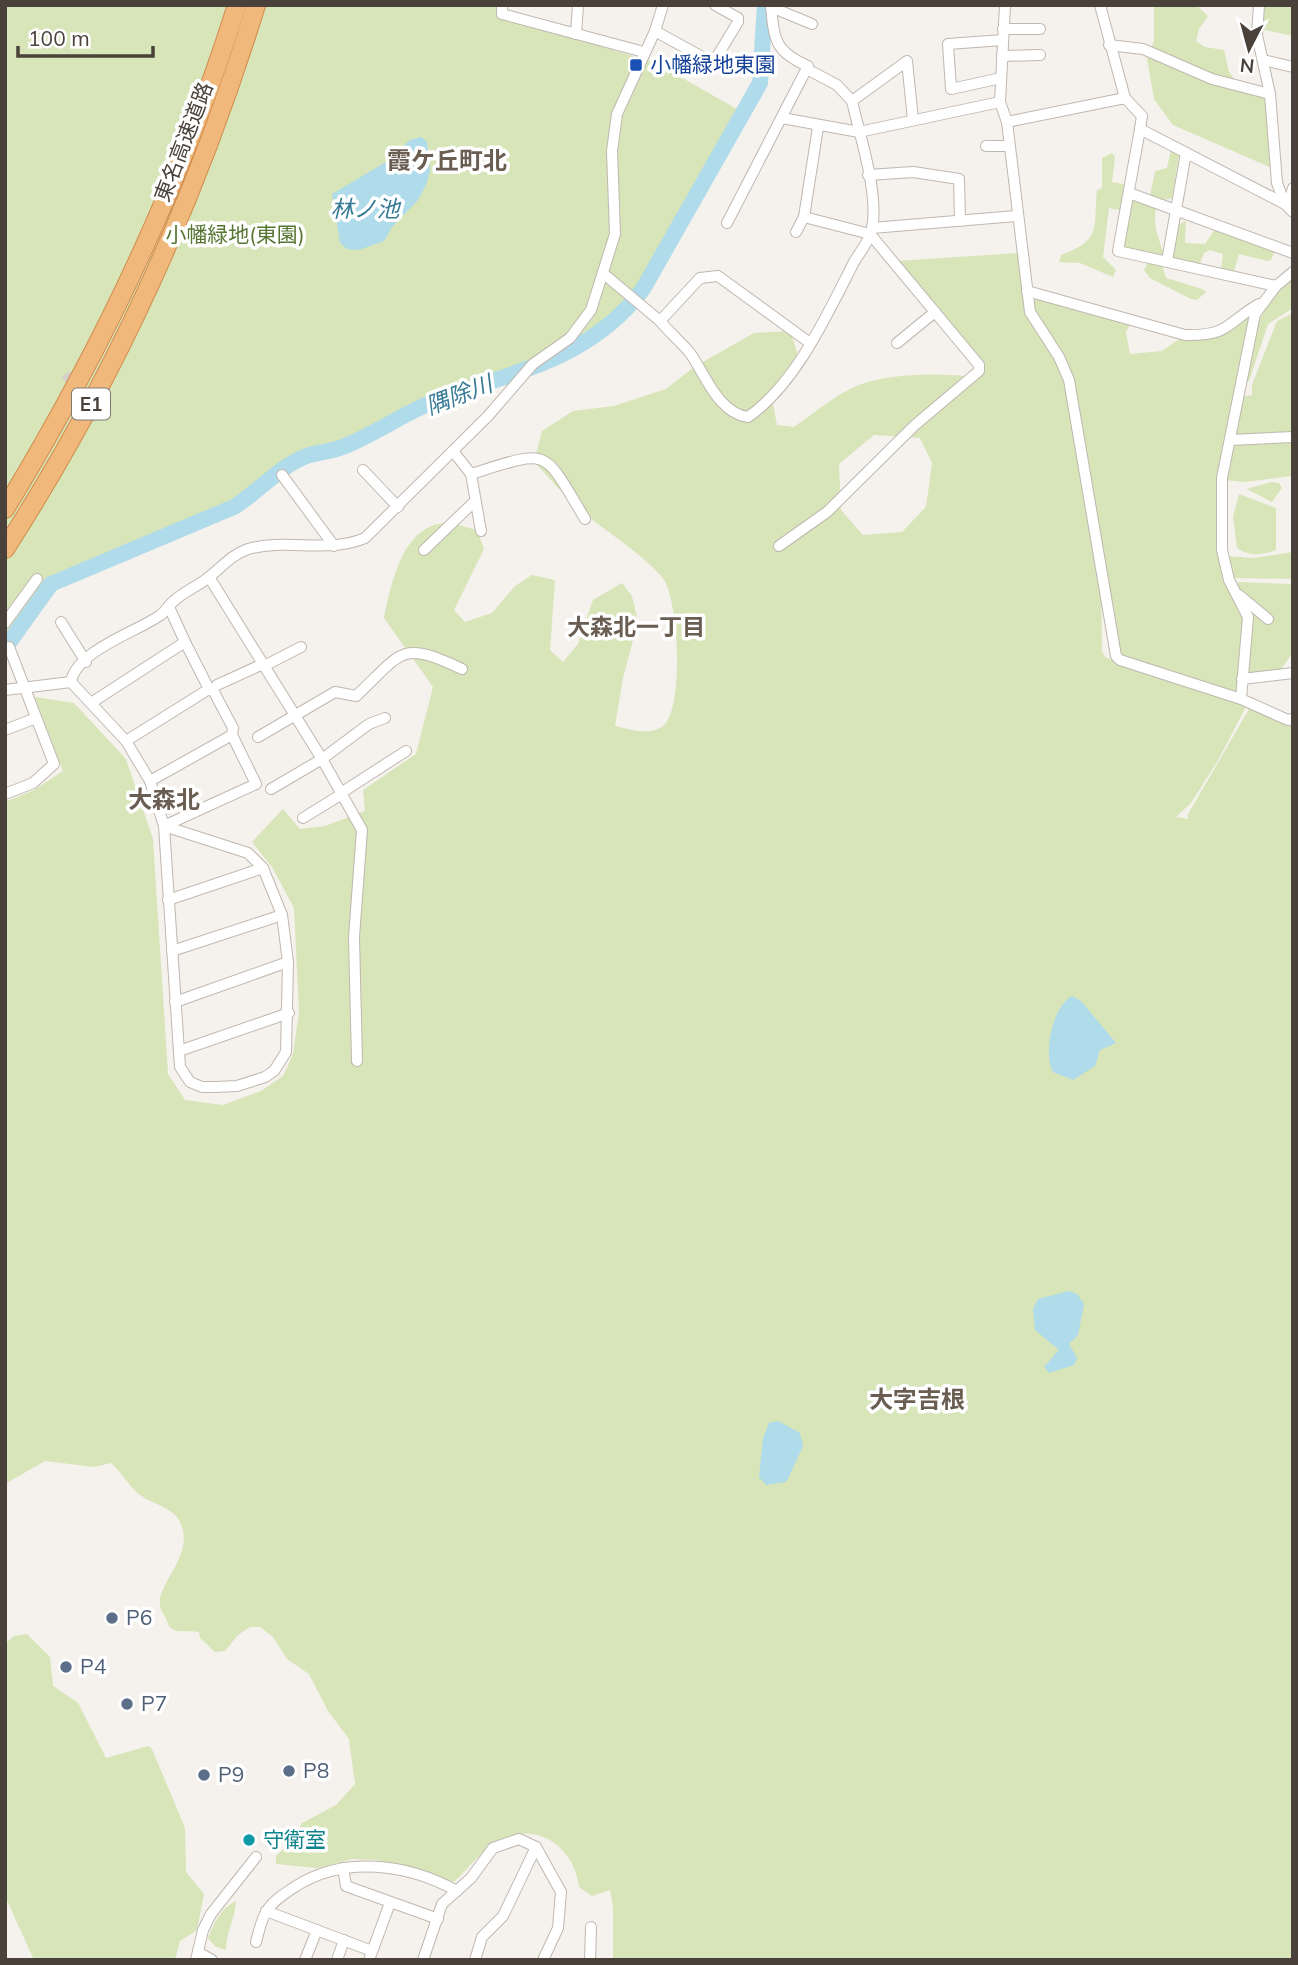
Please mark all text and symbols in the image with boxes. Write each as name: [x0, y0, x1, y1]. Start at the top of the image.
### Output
scale bar: [18, 14, 152, 58]
north arrow: [1214, 14, 1284, 84]
text: 100 m: [28, 25, 90, 51]
place label: 小幡緑地東園: [650, 51, 776, 77]
text: N: [1239, 53, 1256, 79]
marker: 小幡緑地東園: [628, 57, 644, 73]
street label: 東名高速道路: [148, 78, 218, 205]
district label: 霞ケ丘町北: [387, 145, 507, 175]
water label: 林ノ池: [331, 194, 402, 223]
park label: 小幡緑地(東園): [165, 221, 305, 247]
water label: 隅除川: [421, 368, 499, 420]
road number: E1: [72, 388, 110, 420]
district label: 大森北一丁目: [567, 612, 705, 641]
district label: 大森北: [128, 784, 200, 814]
district label: 大字吉根: [869, 1384, 965, 1414]
place label: P6: [126, 1604, 152, 1630]
marker: P6: [104, 1610, 120, 1626]
place label: P4: [80, 1653, 107, 1679]
marker: P4: [58, 1659, 74, 1675]
place label: P7: [141, 1690, 167, 1716]
marker: P7: [119, 1696, 135, 1712]
place label: P8: [303, 1757, 329, 1783]
place label: P9: [218, 1761, 244, 1787]
marker: P8: [281, 1763, 297, 1779]
marker: P9: [196, 1767, 212, 1783]
place label: 守衛室: [263, 1826, 326, 1852]
marker: 守衛室: [241, 1832, 257, 1848]

